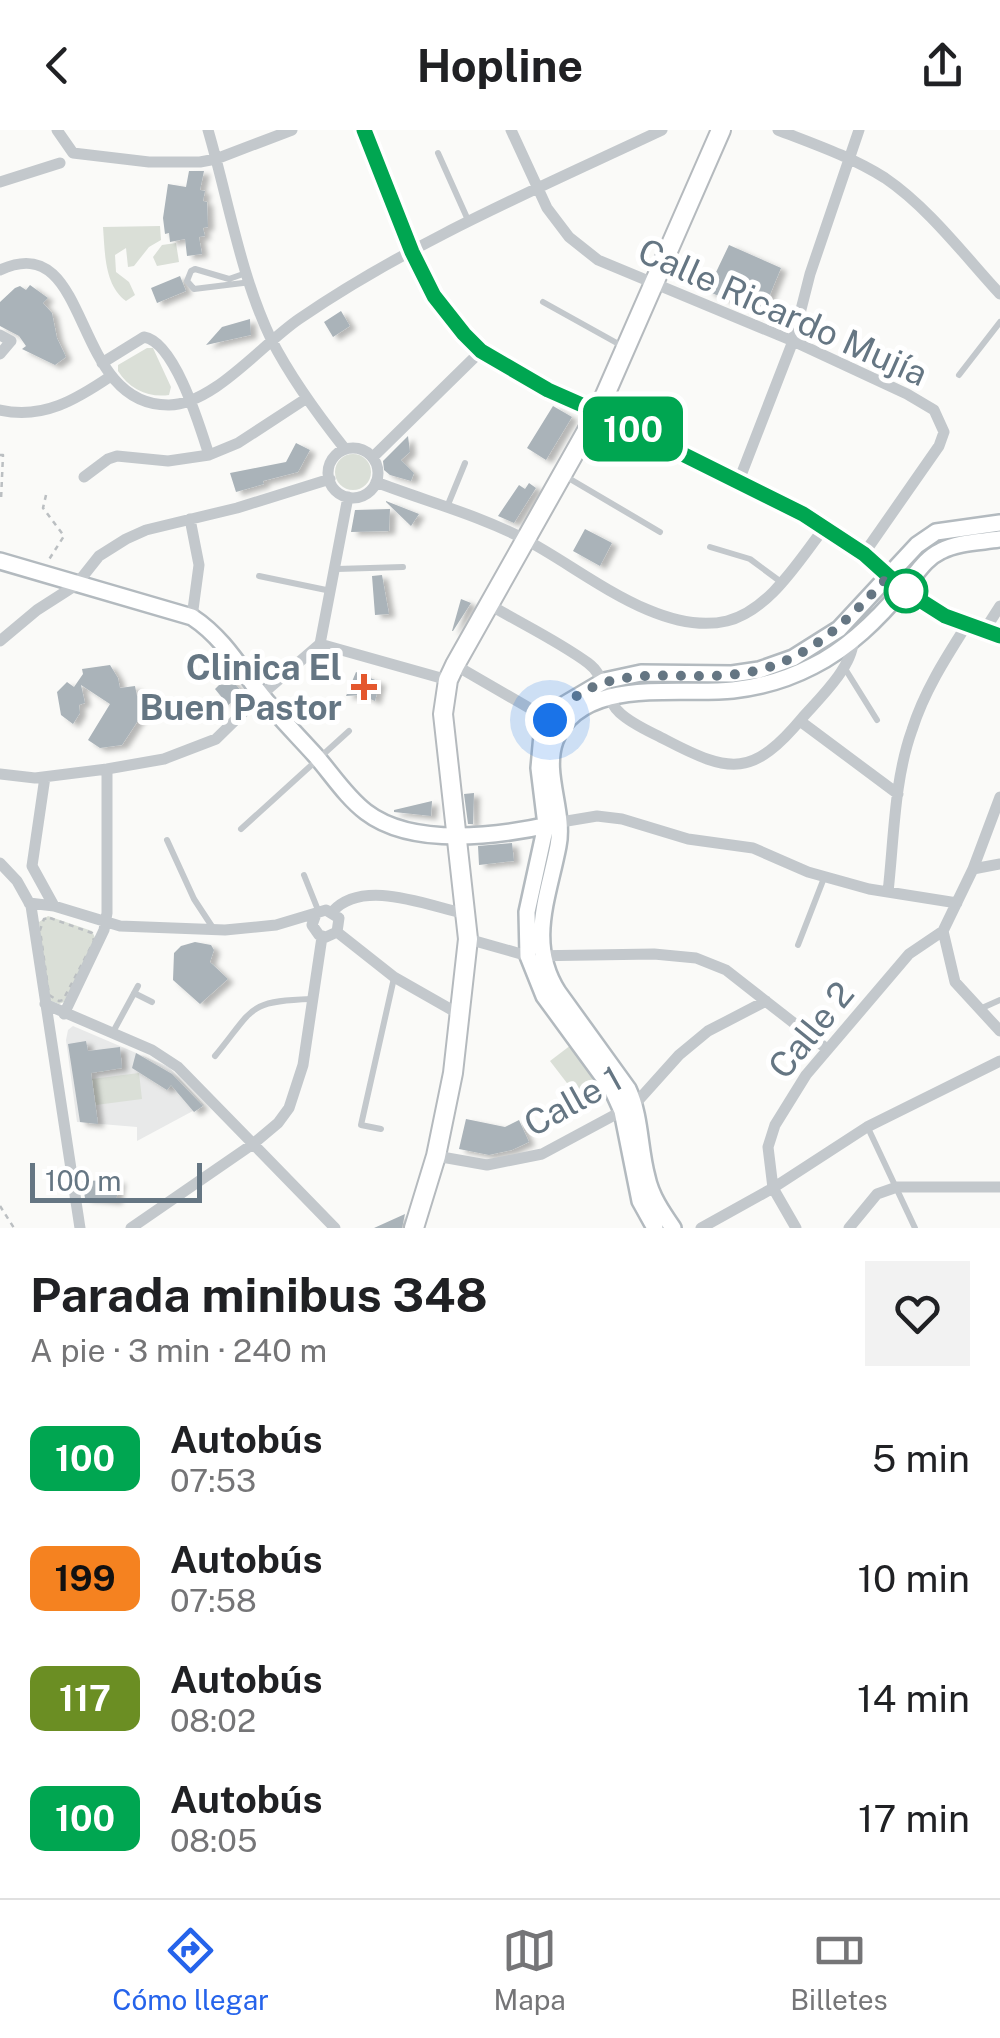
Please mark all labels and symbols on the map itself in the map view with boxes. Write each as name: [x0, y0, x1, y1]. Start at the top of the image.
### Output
street label: Calle Ricardo Mujía: [632, 230, 934, 394]
line badge: 100: [576, 396, 690, 462]
unlabelled marker: [885, 570, 927, 612]
place label: Clinica El Buen Pastor: [139, 647, 342, 728]
marker: Clinica El Buen Pastor: [351, 674, 377, 700]
your location: [525, 695, 575, 745]
street label: Calle 2: [760, 974, 862, 1086]
street label: Calle 1: [517, 1058, 629, 1144]
scale bar: [30, 1158, 202, 1202]

